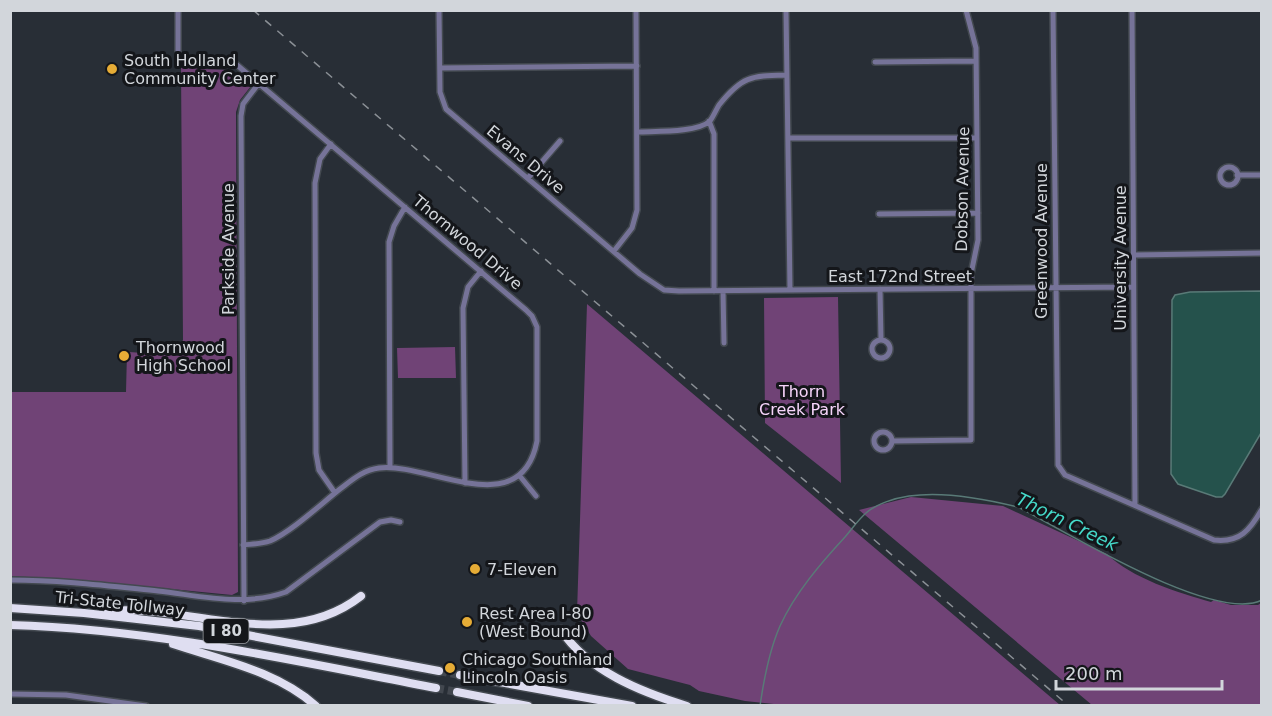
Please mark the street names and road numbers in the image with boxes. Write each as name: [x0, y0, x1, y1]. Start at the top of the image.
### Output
street label: Evans Drive: [483, 121, 568, 197]
street label: Dobson Avenue: [952, 126, 973, 252]
street label: Greenwood Avenue: [1032, 163, 1051, 319]
street label: Parkside Avenue: [219, 183, 238, 315]
street label: University Avenue: [1111, 185, 1130, 331]
street label: Thornwood Drive: [408, 191, 526, 294]
street label: East 172nd Street: [828, 267, 972, 286]
street label: Tri-State Tollway: [53, 587, 185, 620]
road number: I 80: [204, 619, 248, 643]

